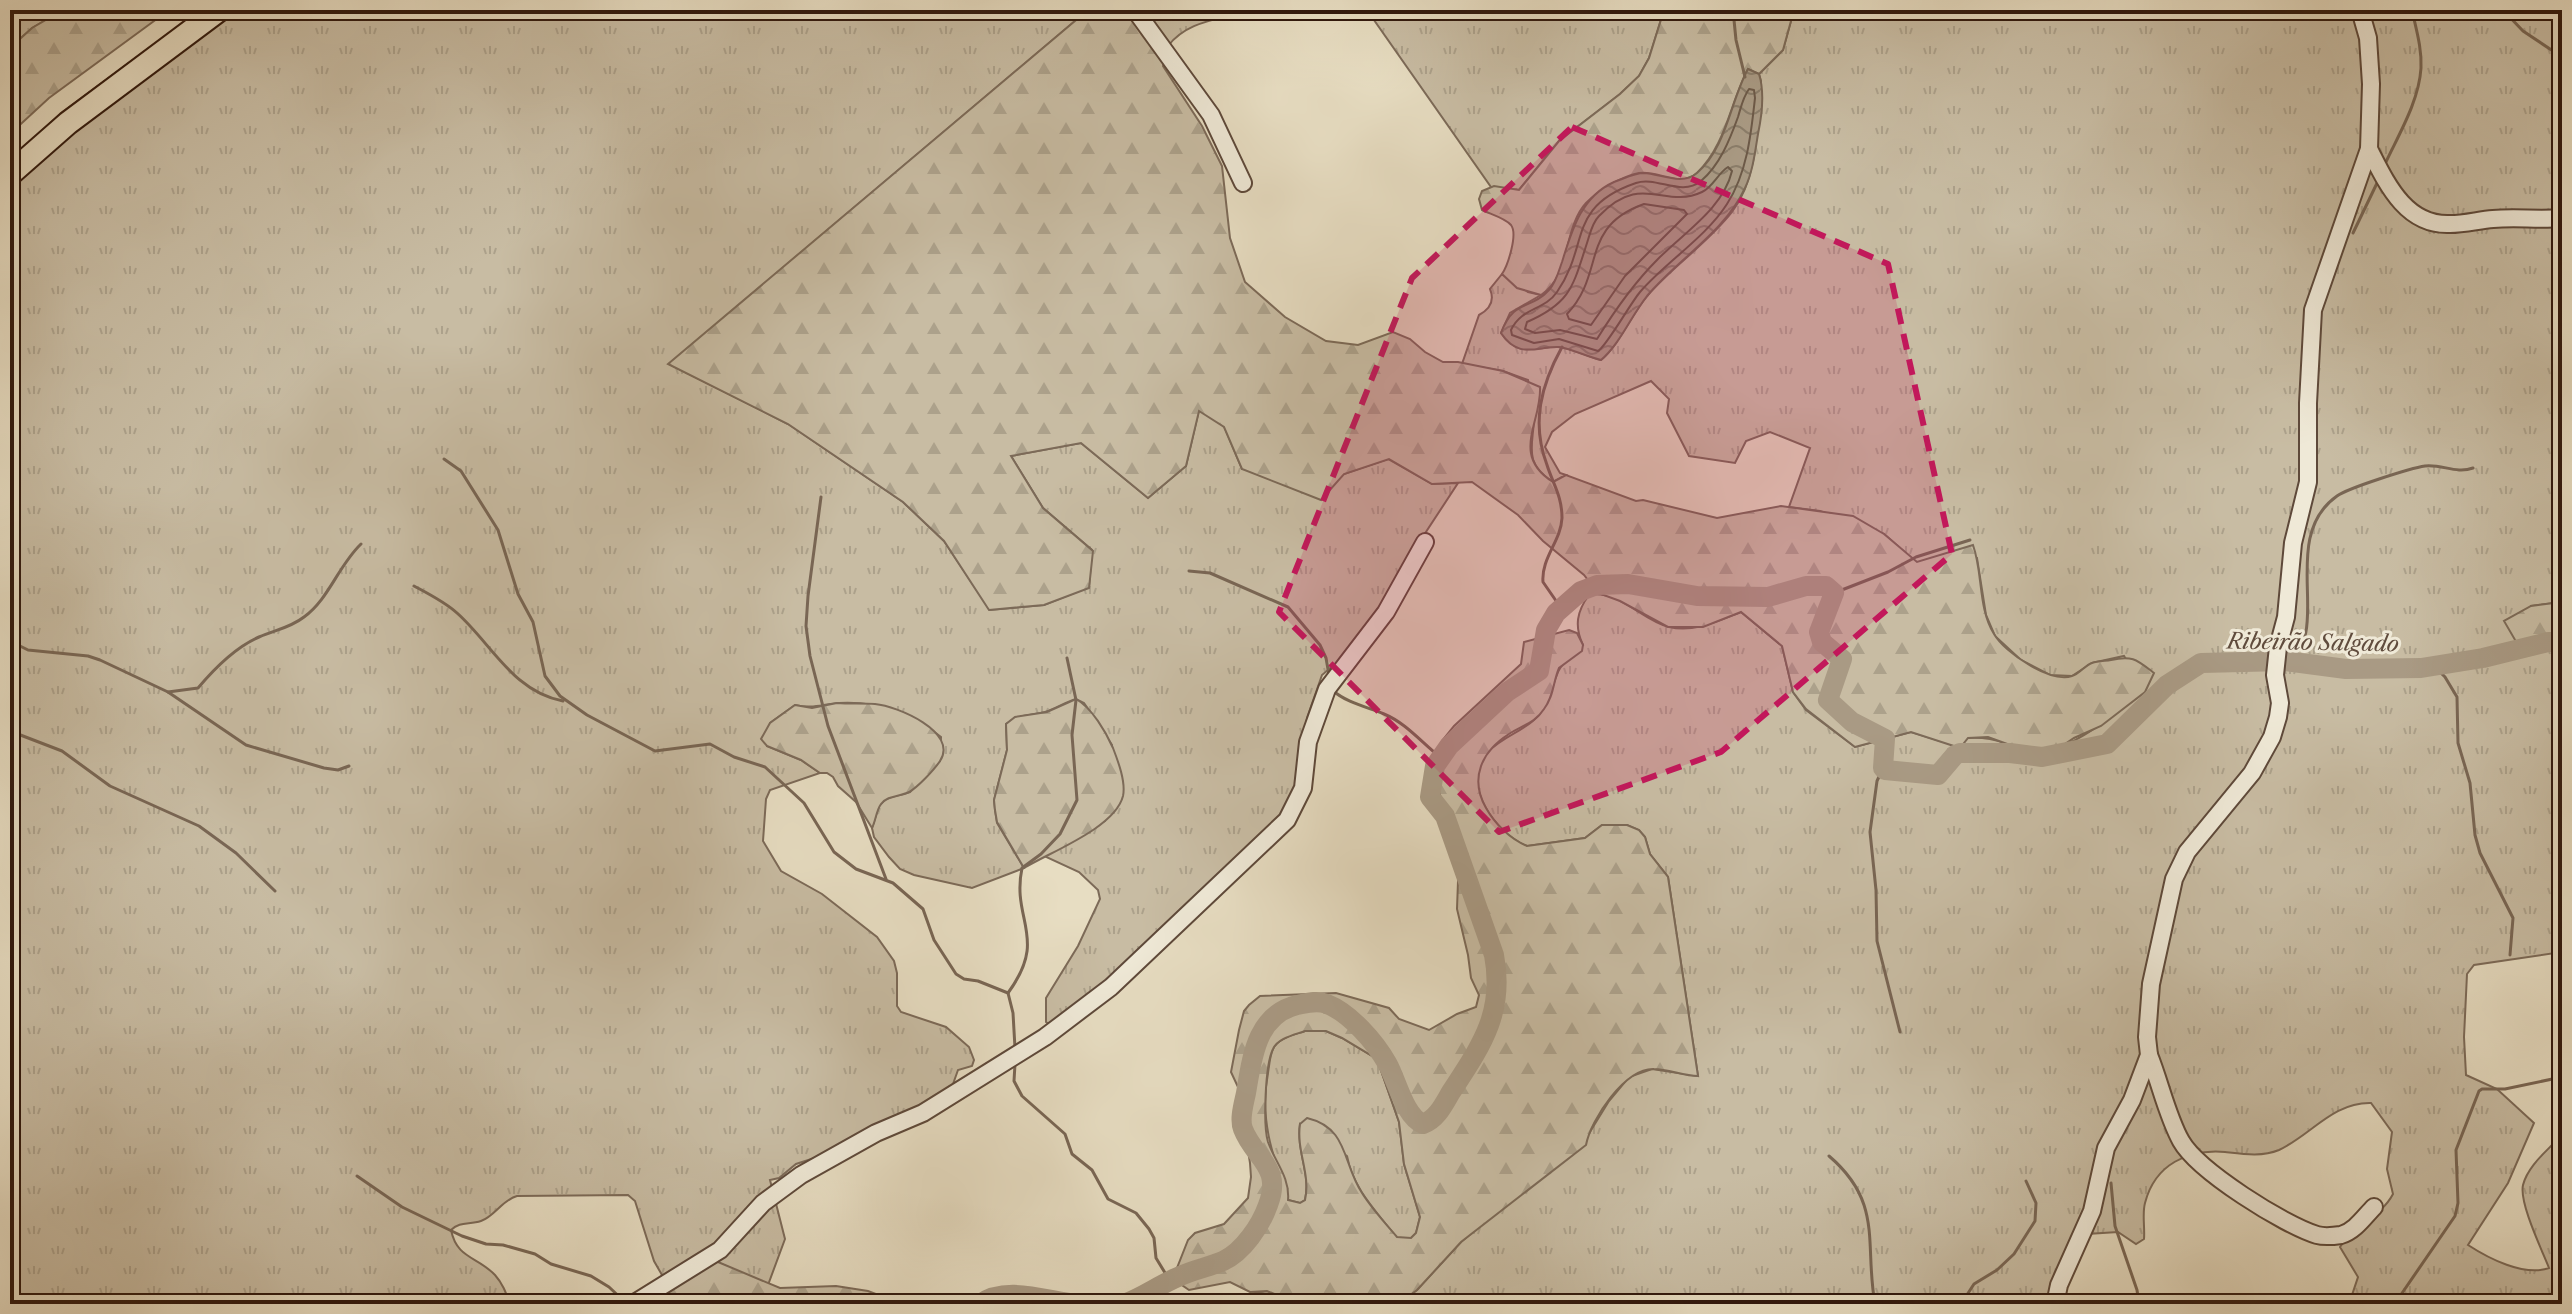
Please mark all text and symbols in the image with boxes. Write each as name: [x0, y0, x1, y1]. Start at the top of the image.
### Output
water label: Ribeirão Salgado: [2225, 627, 2399, 657]

